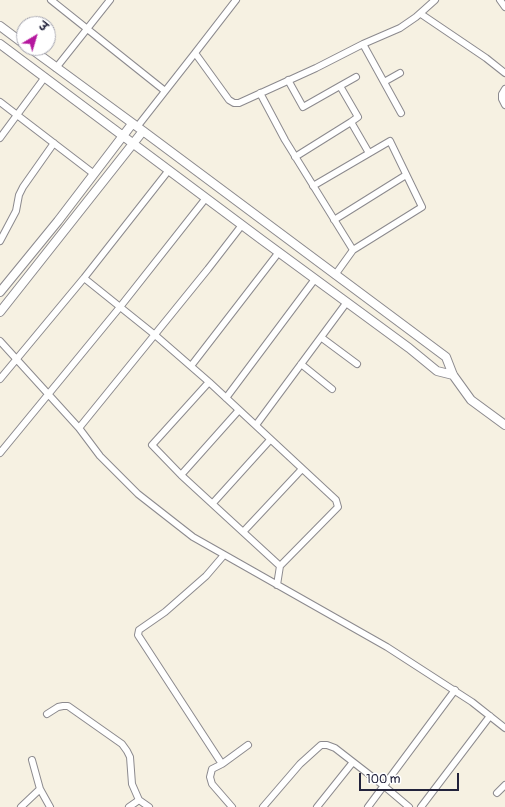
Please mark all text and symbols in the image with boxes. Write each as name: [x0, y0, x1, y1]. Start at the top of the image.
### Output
north arrow: [16, 16, 56, 56]
text: उ: [36, 20, 50, 34]
scale bar: [361, 765, 461, 791]
text: 100 m: [366, 772, 400, 787]

